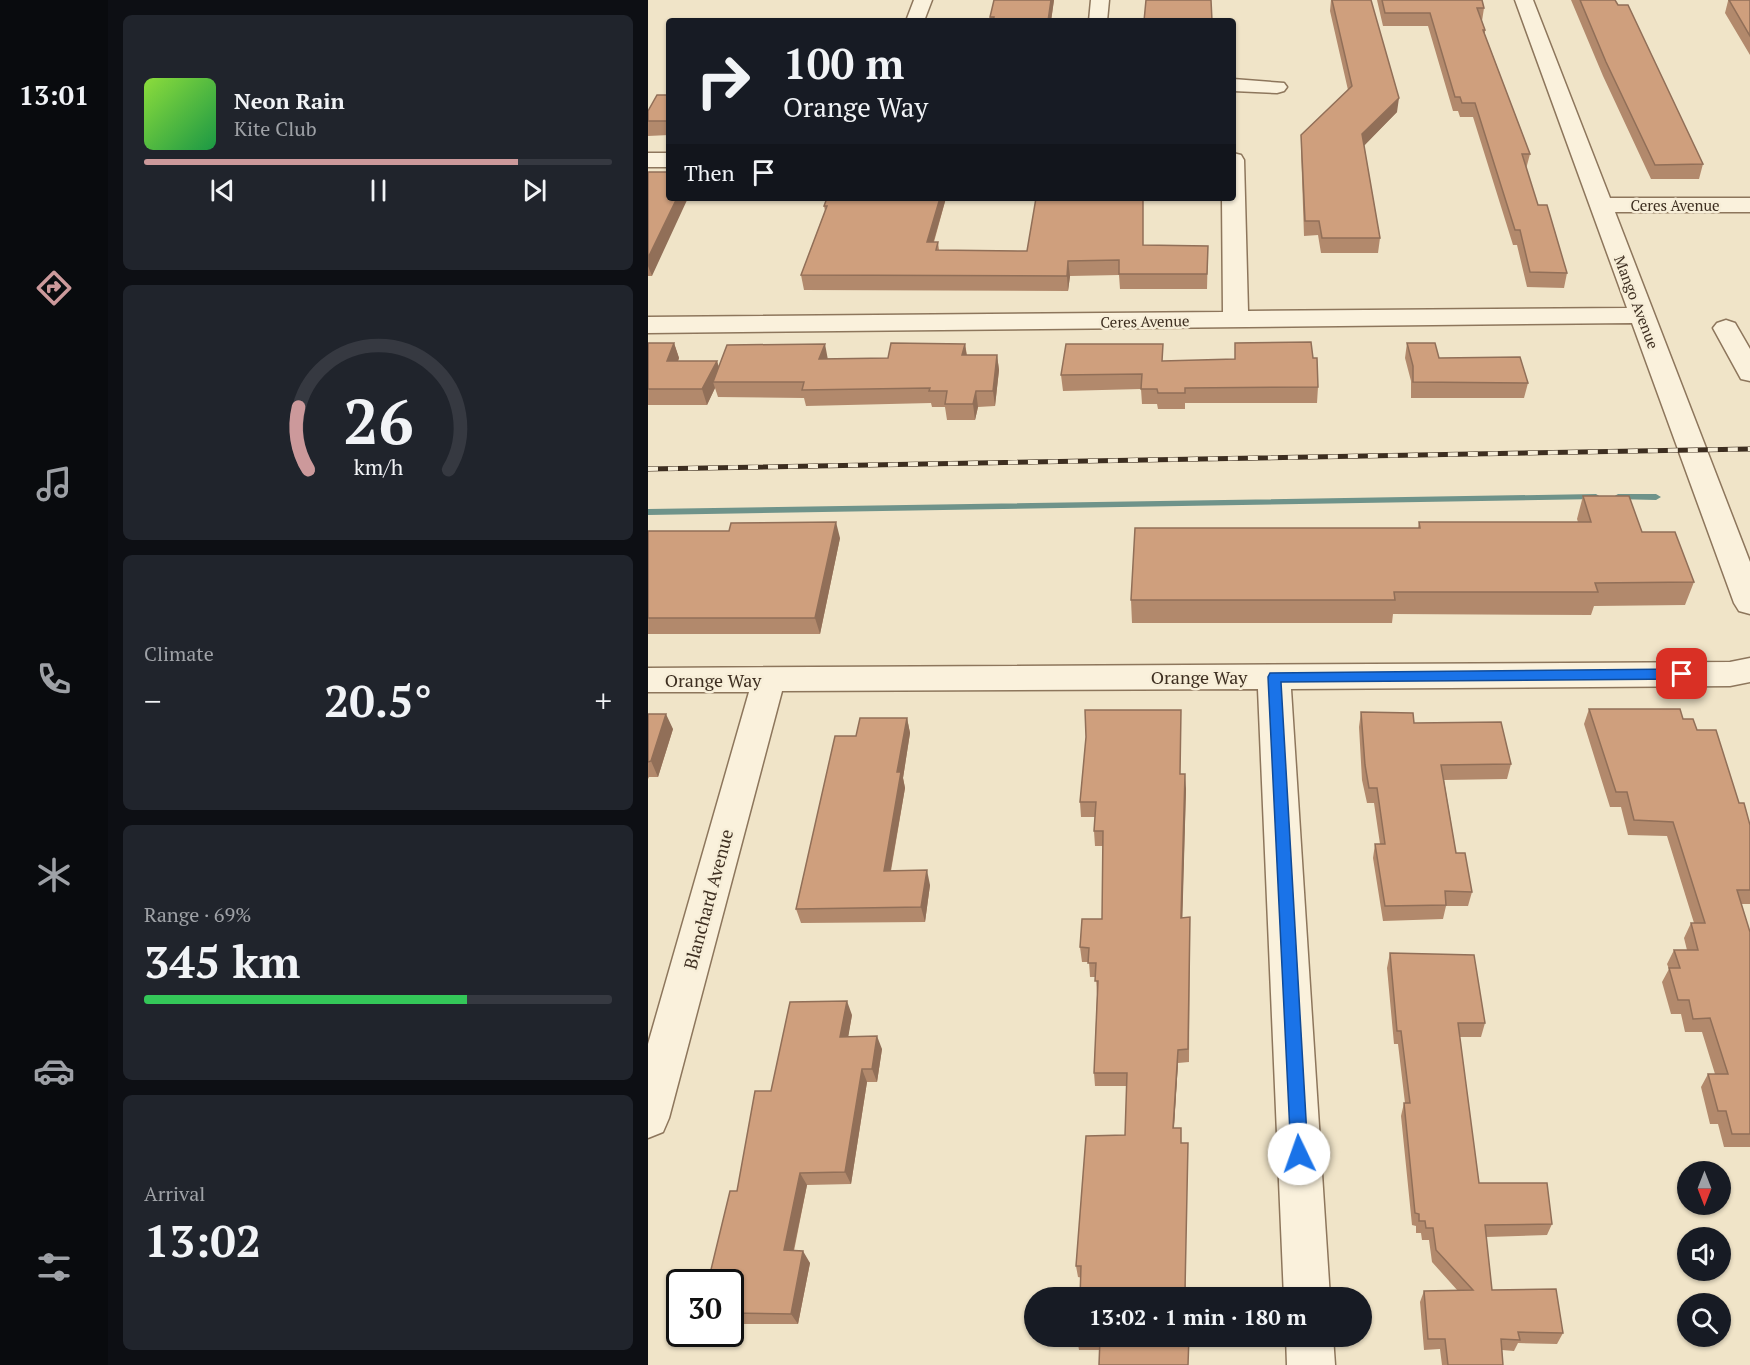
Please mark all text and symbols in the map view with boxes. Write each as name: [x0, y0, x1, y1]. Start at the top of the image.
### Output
text: 100 m: [783, 35, 904, 91]
icon: right: [684, 42, 762, 120]
text: 13:01: [19, 77, 89, 113]
text: Neon Rain: [234, 86, 345, 115]
text: Orange Way: [783, 89, 928, 125]
text: Kite Club: [234, 115, 317, 142]
icon: arrive: [747, 156, 780, 189]
text: Then: [684, 158, 735, 187]
icon: previous: [206, 174, 239, 207]
icon: pause: [362, 174, 395, 207]
icon: next: [518, 174, 551, 207]
street label: Ceres Avenue: [1630, 195, 1720, 215]
street label: Mango Avenue: [1610, 253, 1664, 351]
icon: directions: [33, 267, 75, 309]
street label: Ceres Avenue: [1100, 310, 1190, 332]
text: 26: [343, 379, 413, 462]
text: km/h: [353, 453, 403, 481]
icon: music: [33, 463, 75, 505]
text: Climate: [144, 640, 214, 667]
pin: [1656, 648, 1707, 699]
icon: arrive: [1665, 657, 1698, 690]
icon: phone: [33, 658, 75, 700]
street label: Orange Way: [1151, 665, 1248, 689]
street label: Orange Way: [665, 668, 762, 692]
text: 20.5°: [324, 670, 432, 730]
text: −: [144, 679, 162, 722]
text: +: [594, 679, 612, 722]
street label: Blanchard Avenue: [678, 826, 738, 972]
icon: climate: [33, 854, 75, 896]
text: Range · 69%: [144, 901, 251, 928]
text: 345 km: [144, 931, 300, 991]
icon: car: [33, 1050, 75, 1092]
position arrow: [1267, 1122, 1331, 1186]
north arrow: [1677, 1161, 1731, 1215]
map controls: [1677, 1161, 1731, 1347]
text: Arrival: [144, 1180, 205, 1207]
text: 13:02: [144, 1210, 261, 1270]
button: sound: [1677, 1227, 1731, 1281]
icon: filters: [33, 1246, 75, 1288]
speed limit sign: 30: [666, 1269, 744, 1347]
button: search: [1677, 1293, 1731, 1347]
text: 13:02 · 1 min · 180 m: [1089, 1302, 1307, 1331]

